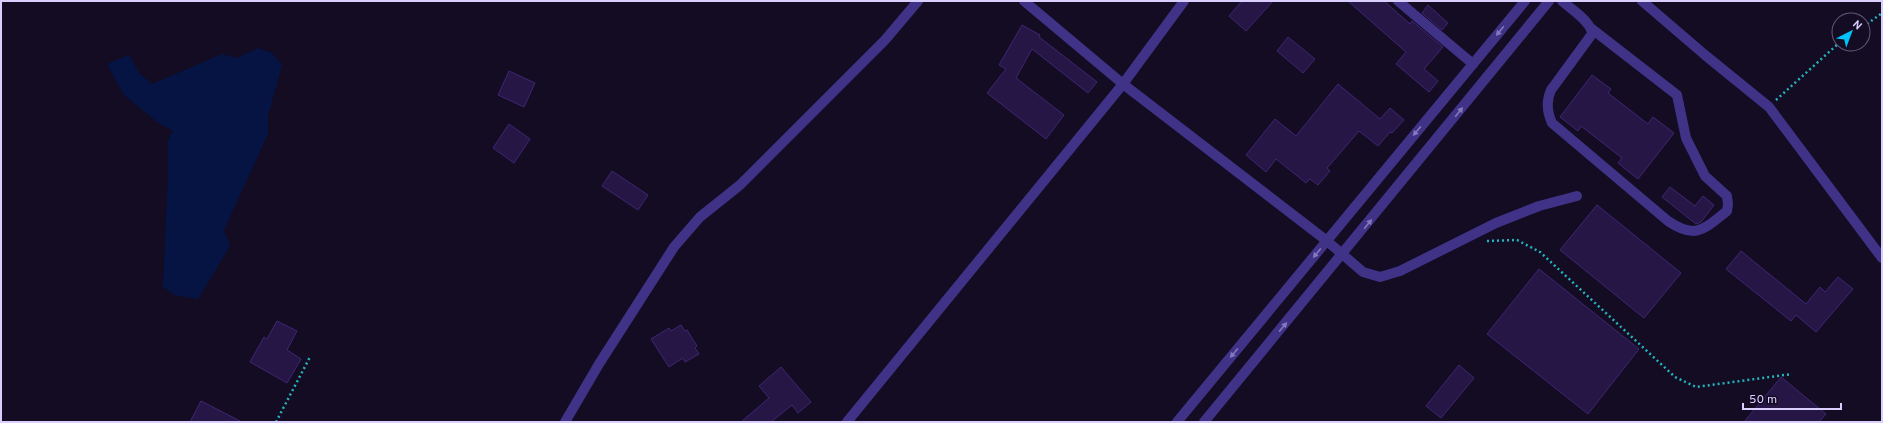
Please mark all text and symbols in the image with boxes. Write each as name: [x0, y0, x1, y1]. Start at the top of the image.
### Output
north arrow: [1831, 12, 1871, 52]
text: N: [1849, 17, 1865, 33]
one-way arrow: [1496, 26, 1505, 37]
one-way arrow: [1454, 107, 1463, 118]
one-way arrow: [1413, 126, 1422, 137]
one-way arrow: [1363, 218, 1372, 229]
one-way arrow: [1312, 248, 1321, 259]
one-way arrow: [1278, 322, 1287, 333]
one-way arrow: [1229, 348, 1238, 359]
scale bar: [1743, 385, 1841, 411]
text: 50 m: [1749, 392, 1777, 408]

